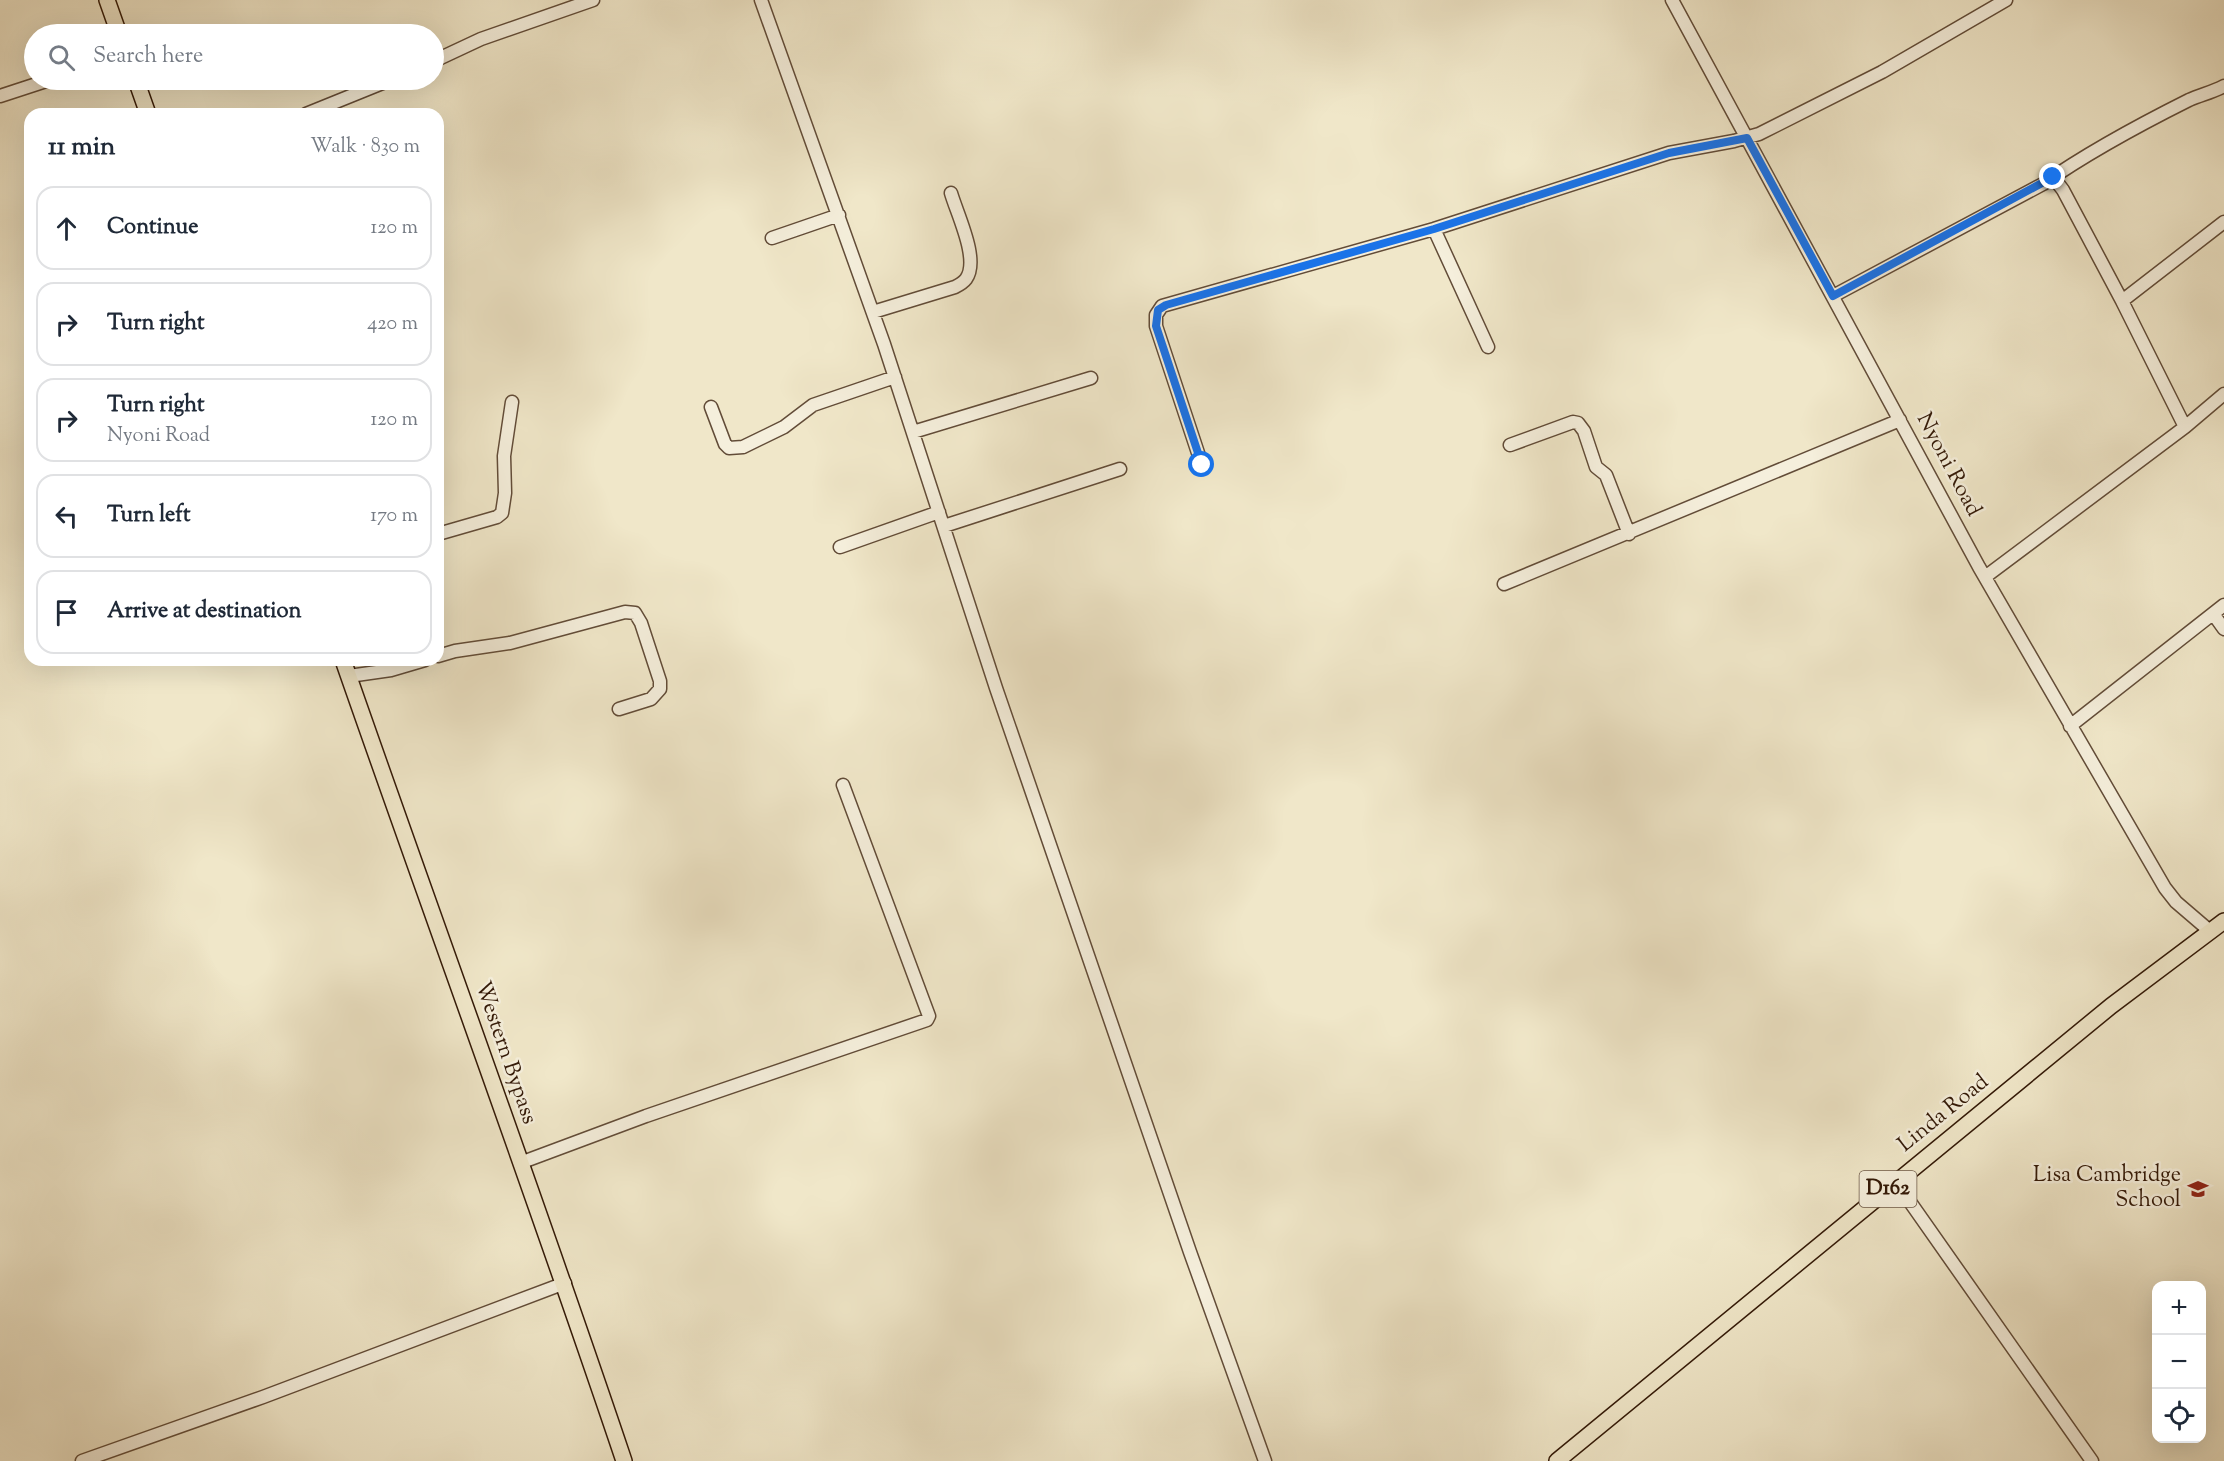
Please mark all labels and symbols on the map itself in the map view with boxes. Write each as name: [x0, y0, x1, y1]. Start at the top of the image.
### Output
route end: [2039, 163, 2065, 189]
street label: Nyoni Road: [1907, 407, 1989, 523]
route start: [1188, 451, 1214, 477]
street label: Western Bypass: [466, 977, 544, 1129]
street label: Linda Road: [1892, 1067, 1996, 1161]
place label: Lisa Cambridge School: [2033, 1160, 2181, 1217]
road number: D162: [1860, 1171, 1916, 1207]
school or university icon: Lisa Cambridge School: [2186, 1177, 2210, 1201]

